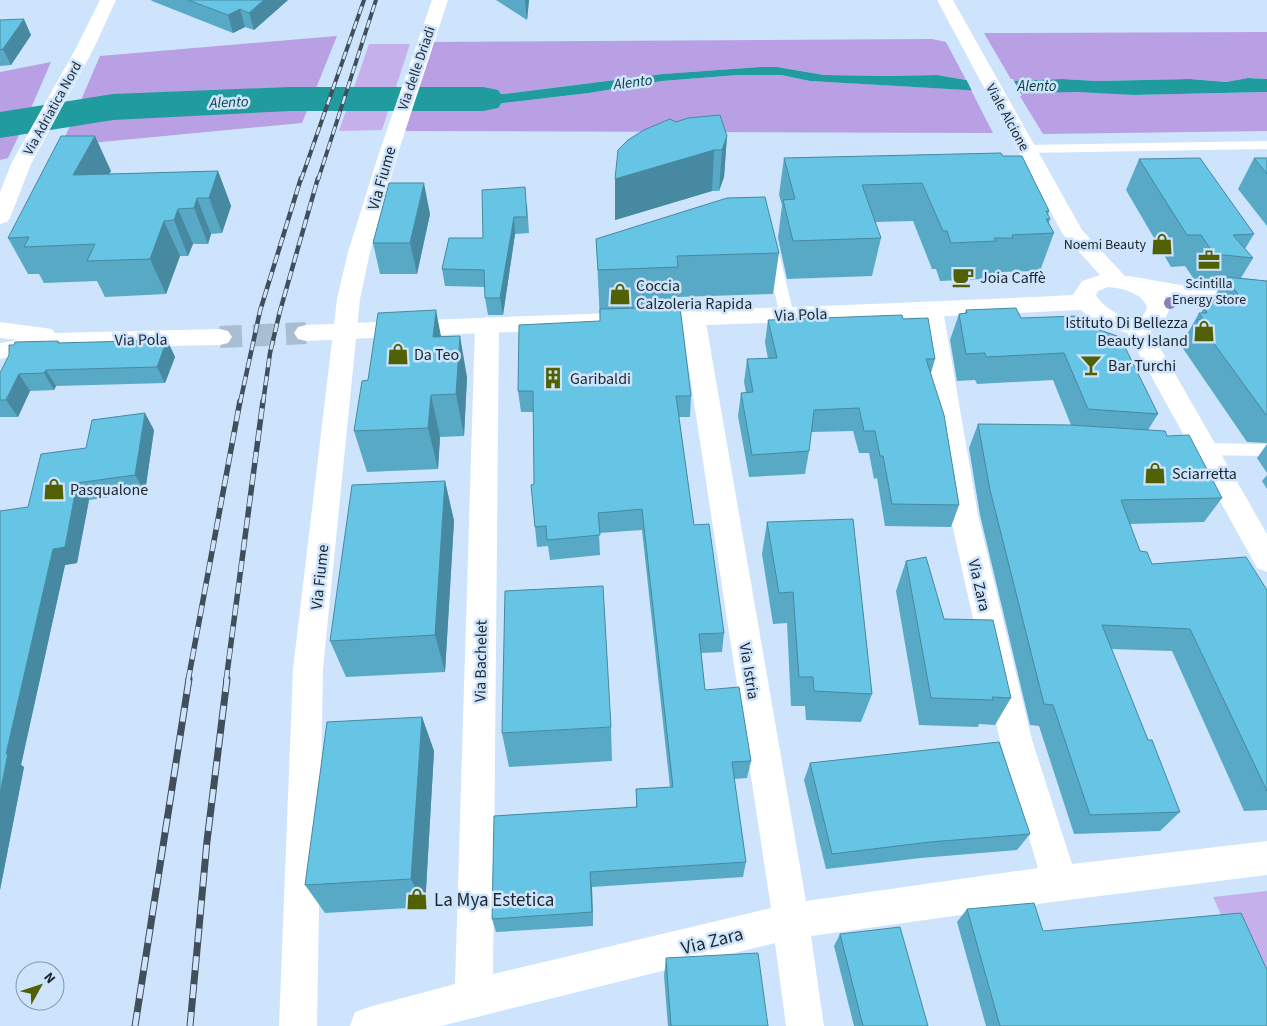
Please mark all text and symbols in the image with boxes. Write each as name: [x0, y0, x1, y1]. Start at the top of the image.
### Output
street label: Via delle Driadi: [393, 24, 441, 113]
street label: Via Adriatica Nord: [19, 58, 87, 159]
water label: Alento: [612, 70, 654, 95]
water label: Alento: [1017, 76, 1057, 97]
street label: Viale Alcione: [980, 80, 1034, 155]
water label: Alento: [208, 91, 249, 114]
street label: Via Fiume: [362, 144, 402, 213]
shop icon: Noemi Beauty: [1149, 231, 1175, 257]
place label: Noemi Beauty: [1064, 235, 1146, 255]
office icon: Scintilla Energy Store: [1196, 247, 1222, 273]
cafe icon: Joia Caffè: [950, 264, 976, 290]
place label: Joia Caffè: [980, 267, 1046, 289]
place label: Scintilla Energy Store: [1172, 274, 1246, 310]
place label: Coccia Calzoleria Rapida: [636, 275, 752, 315]
shop icon: Coccia Calzoleria Rapida: [607, 281, 633, 307]
street label: Via Pola: [774, 303, 828, 327]
place label: Istituto Di Bellezza Beauty Island: [1065, 312, 1188, 352]
shop icon: Istituto Di Bellezza Beauty Island: [1191, 318, 1217, 344]
street label: Via Pola: [114, 329, 168, 351]
shop icon: Da Teo: [385, 341, 411, 367]
place label: Da Teo: [414, 344, 459, 366]
bar icon: Bar Turchi: [1078, 352, 1104, 378]
place label: Bar Turchi: [1108, 355, 1176, 377]
building icon: Garibaldi: [540, 365, 566, 391]
place label: Garibaldi: [570, 368, 631, 390]
shop icon: Sciarretta: [1142, 460, 1168, 486]
place label: Sciarretta: [1172, 463, 1237, 485]
shop icon: Pasqualone: [41, 476, 67, 502]
place label: Pasqualone: [70, 479, 148, 501]
street label: Via Fiume: [306, 543, 334, 611]
street label: Via Zara: [962, 557, 996, 614]
street label: Via Bachelet: [469, 619, 493, 702]
street label: Via Istria: [734, 641, 764, 701]
shop icon: La Mya Estetica: [404, 886, 430, 912]
place label: La Mya Estetica: [434, 887, 554, 914]
street label: Via Zara: [679, 921, 746, 962]
north arrow: [15, 961, 65, 1011]
text: N: [39, 968, 60, 988]

